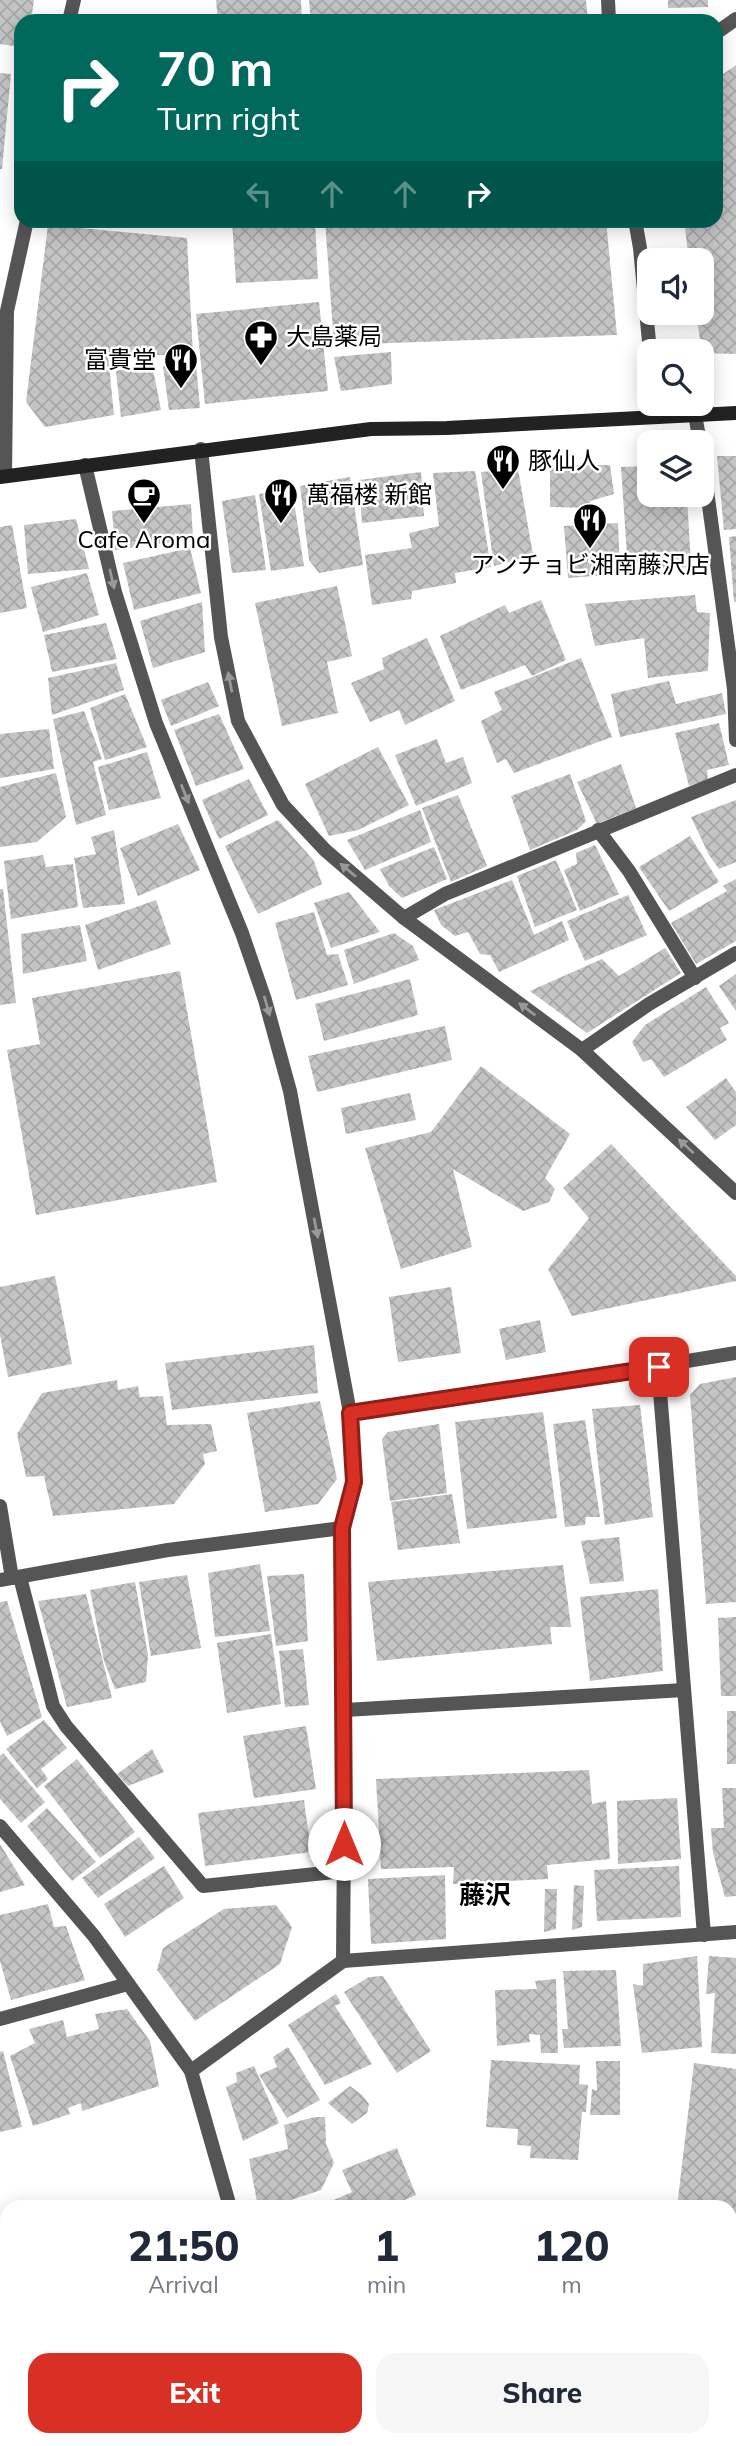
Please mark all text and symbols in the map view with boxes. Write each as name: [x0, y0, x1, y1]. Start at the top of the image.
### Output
text: 70 m: [157, 37, 273, 98]
icon: right: [42, 42, 133, 133]
text: Turn right: [157, 98, 300, 138]
icon: left: [240, 175, 278, 213]
icon: ahead: [313, 175, 351, 213]
icon: ahead: [386, 175, 424, 213]
icon: right: [459, 175, 497, 213]
map controls: [637, 248, 714, 507]
button: sound: [637, 248, 714, 325]
pharmacy icon: 大島薬局: [242, 318, 280, 367]
place label: 大島薬局: [286, 321, 382, 351]
button: search: [637, 339, 714, 416]
restaurant icon: 富貴堂: [162, 341, 200, 390]
place label: 富貴堂: [84, 344, 156, 374]
button: layers: [637, 430, 714, 507]
restaurant icon: 豚仙人: [484, 442, 522, 491]
place label: 豚仙人: [528, 445, 600, 475]
cafe icon: Cafe Aroma: [125, 476, 163, 525]
restaurant icon: 萬福楼 新館: [262, 476, 300, 525]
place label: 萬福楼 新館: [306, 479, 432, 509]
restaurant icon: アンチョビ湘南藤沢店: [571, 501, 609, 550]
place label: Cafe Aroma: [78, 524, 210, 554]
place label: アンチョビ湘南藤沢店: [470, 549, 710, 579]
one-way arrow: [107, 568, 118, 590]
one-way arrow: [224, 671, 235, 693]
one-way arrow: [179, 784, 190, 805]
one-way arrow: [339, 863, 356, 878]
one-way arrow: [262, 996, 273, 1018]
one-way arrow: [519, 1002, 537, 1017]
one-way arrow: [677, 1138, 695, 1154]
one-way arrow: [310, 1217, 321, 1239]
pin: [629, 1337, 689, 1397]
icon: arrive: [640, 1348, 678, 1386]
position arrow: [307, 1807, 381, 1881]
district label: 藤沢: [459, 1878, 511, 1911]
text: 21:50: [128, 2219, 239, 2272]
text: 1: [374, 2219, 399, 2272]
text: 120: [534, 2219, 609, 2272]
text: Arrival: [148, 2270, 219, 2299]
text: min: [367, 2270, 406, 2299]
text: m: [561, 2270, 582, 2299]
button: Exit: [28, 2353, 362, 2433]
button: Share: [376, 2353, 709, 2433]

